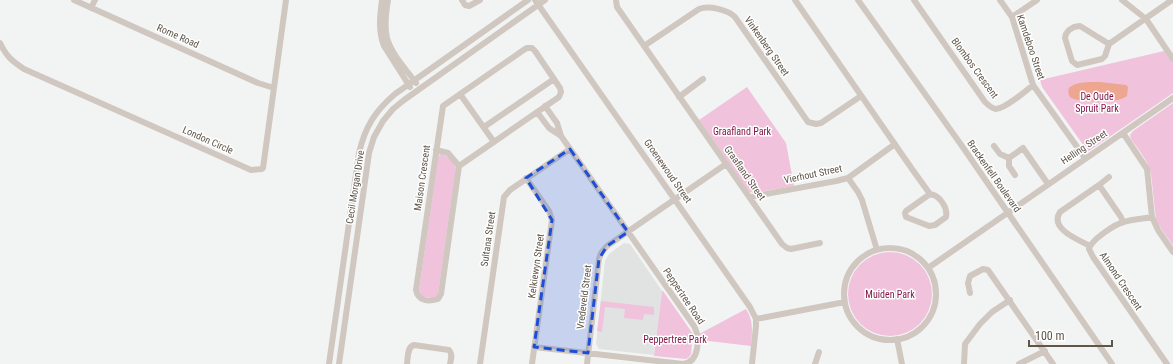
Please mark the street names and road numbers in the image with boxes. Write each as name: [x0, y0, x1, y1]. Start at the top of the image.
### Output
street label: Kamdeboo Street: [1015, 13, 1047, 81]
street label: Vinkenberg Street: [742, 14, 792, 78]
street label: Rome Road: [155, 22, 201, 50]
street label: Blombos Crescent: [949, 36, 1001, 100]
street label: London Circle: [181, 124, 235, 156]
street label: Helling Street: [1059, 128, 1109, 166]
street label: Groenewoud Street: [642, 137, 694, 205]
street label: Brackenfell Boulevard: [965, 138, 1023, 214]
street label: Maison Crescent: [412, 144, 432, 212]
street label: Graafland Street: [722, 144, 768, 202]
street label: Cecil Morgan Drive: [344, 149, 366, 225]
street label: Vierhout Street: [783, 162, 843, 186]
street label: Sultana Street: [479, 211, 497, 267]
street label: Kelkiewyn Street: [526, 233, 546, 299]
street label: Almond Crescent: [1098, 250, 1145, 312]
street label: Vredeveld Street: [575, 264, 593, 330]
street label: Peppertree Road: [661, 266, 707, 326]

